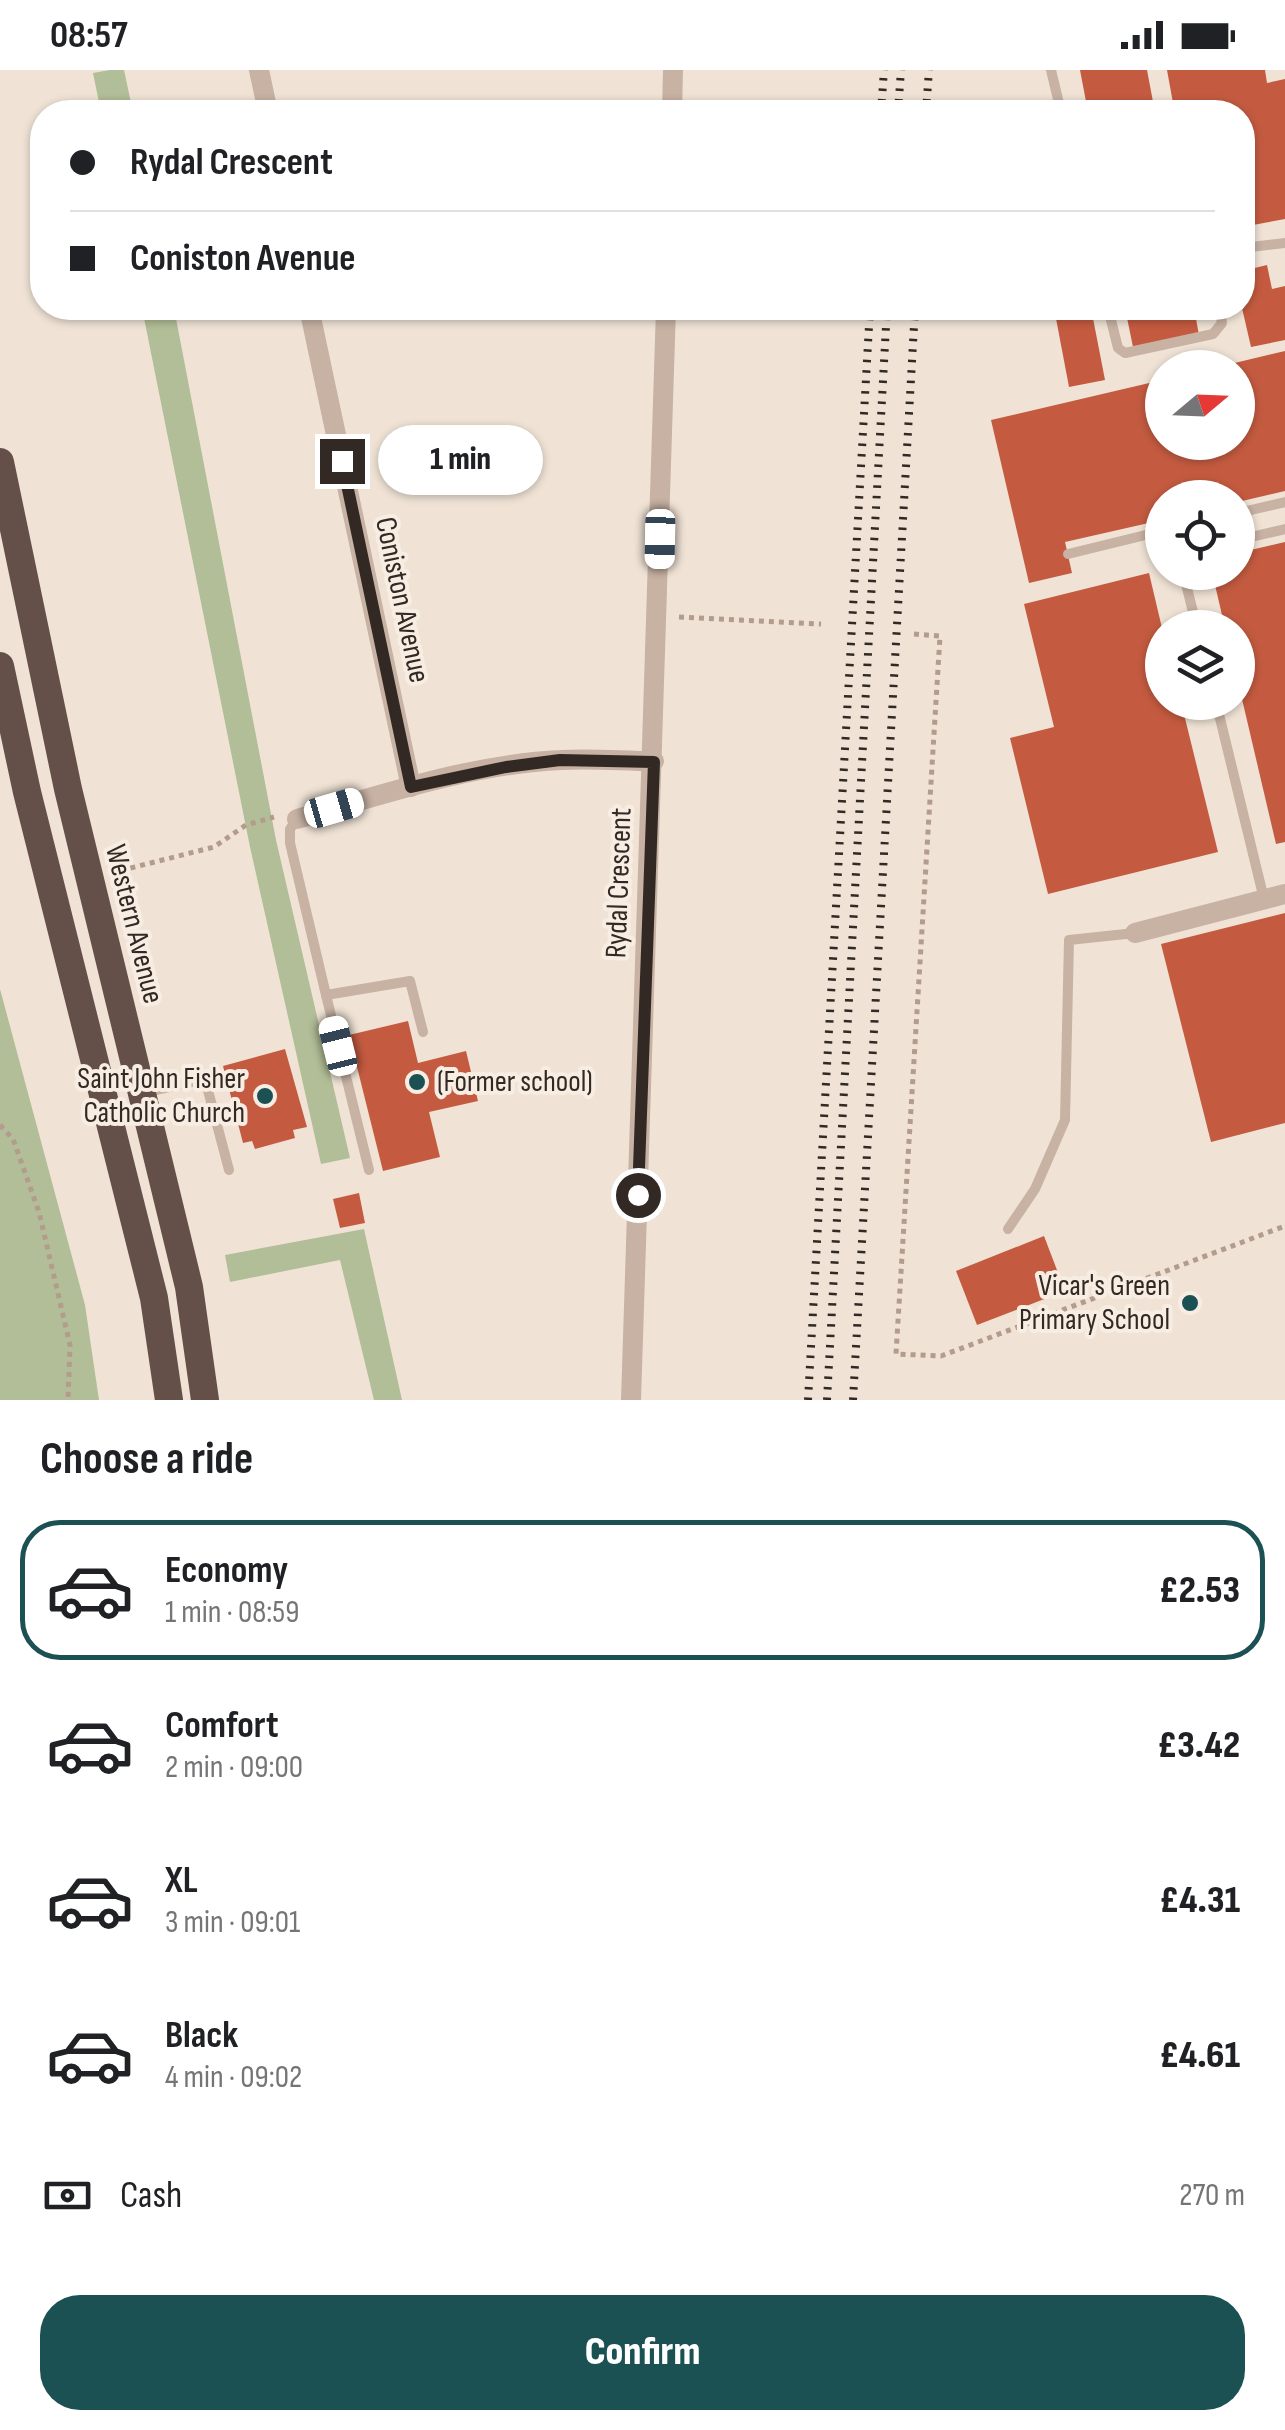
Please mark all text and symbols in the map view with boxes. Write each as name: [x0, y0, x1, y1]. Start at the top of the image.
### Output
text: 08:57: [50, 13, 128, 58]
text: Rydal Crescent: [130, 140, 333, 185]
text: Coniston Avenue: [130, 236, 356, 281]
north arrow: [1145, 350, 1255, 460]
map controls: [1145, 350, 1255, 720]
callout: 1 min: [377, 426, 542, 496]
route end: [320, 439, 365, 484]
text: 1 min: [430, 440, 491, 479]
button: locate: [1145, 480, 1255, 590]
car: [644, 509, 676, 569]
street label: Coniston Avenue: [367, 514, 437, 686]
button: layers: [1145, 610, 1255, 720]
car: [301, 785, 367, 831]
street label: Rydal Crescent: [598, 807, 640, 959]
street label: Western Avenue: [97, 841, 171, 1007]
car: [316, 1013, 360, 1079]
place label: Saint John Fisher Catholic Church: [77, 1061, 245, 1131]
place label: (Former school): [437, 1064, 593, 1100]
marker: (Former school): [406, 1071, 428, 1093]
marker: Saint John Fisher Catholic Church: [254, 1085, 276, 1107]
route start: [616, 1173, 661, 1218]
place label: Vicar's Green Primary School: [1019, 1268, 1170, 1338]
marker: Vicar's Green Primary School: [1179, 1292, 1201, 1314]
text: Choose a ride: [40, 1432, 253, 1487]
icon: car: [45, 1545, 135, 1635]
text: Economy: [165, 1548, 288, 1593]
text: £2.53: [1159, 1568, 1240, 1613]
text: 1 min · 08:59: [165, 1593, 299, 1632]
icon: car: [45, 1700, 135, 1790]
text: Comfort: [165, 1703, 279, 1748]
text: £3.42: [1158, 1723, 1240, 1768]
text: 2 min · 09:00: [165, 1748, 303, 1787]
icon: car: [45, 1855, 135, 1945]
text: XL: [165, 1858, 198, 1903]
text: £4.31: [1160, 1878, 1240, 1923]
text: 3 min · 09:01: [165, 1903, 300, 1942]
icon: car: [45, 2010, 135, 2100]
text: Black: [165, 2013, 238, 2058]
text: £4.61: [1159, 2033, 1240, 2078]
text: 4 min · 09:02: [165, 2058, 302, 2097]
icon: cash: [40, 2168, 95, 2223]
text: Cash: [120, 2173, 182, 2218]
text: 270 m: [1179, 2176, 1245, 2215]
button: Confirm: [40, 2295, 1245, 2410]

